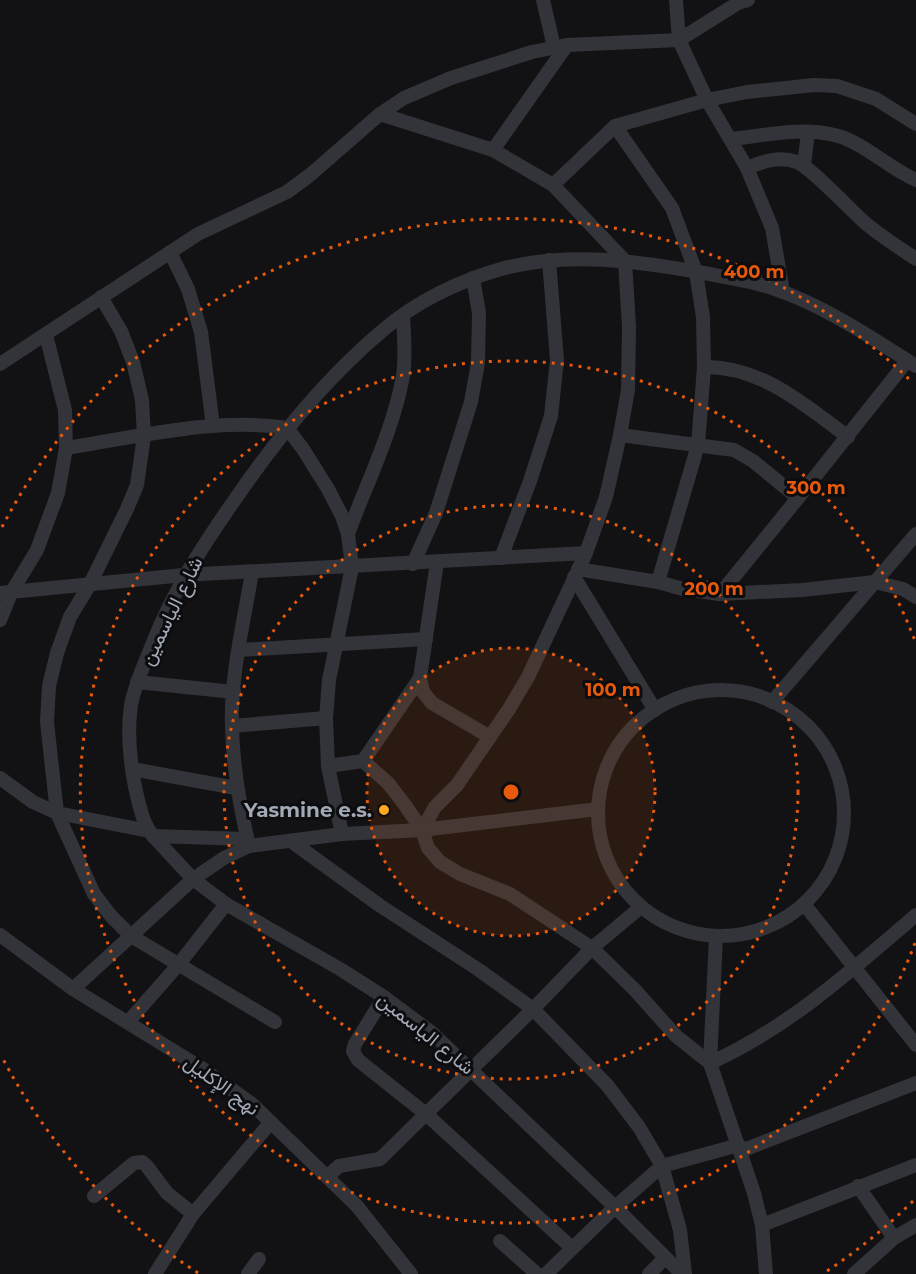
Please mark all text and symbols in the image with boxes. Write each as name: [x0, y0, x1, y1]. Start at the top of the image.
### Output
text: 400 m: [724, 261, 784, 283]
text: 300 m: [785, 477, 846, 499]
street label: شارع الياسمين: [134, 553, 209, 670]
text: 200 m: [684, 578, 744, 600]
text: 100 m: [585, 679, 641, 701]
centre of rings: [501, 782, 521, 802]
place label: Yasmine e.s.: [243, 798, 372, 822]
marker: Yasmine e.s.: [377, 803, 391, 817]
street label: شارع الياسمين: [371, 987, 479, 1081]
street label: نهج الإكليل: [178, 1050, 264, 1122]

